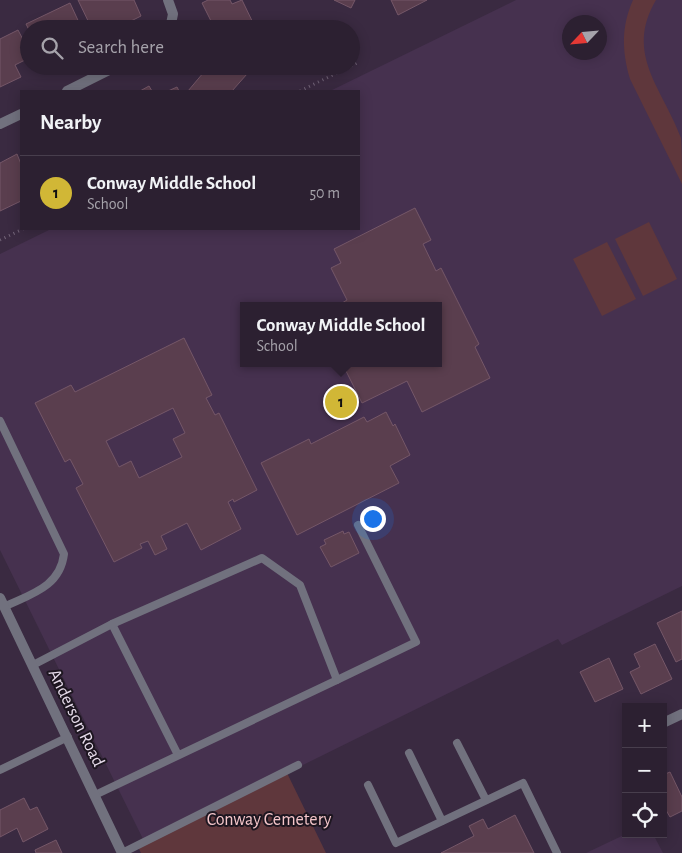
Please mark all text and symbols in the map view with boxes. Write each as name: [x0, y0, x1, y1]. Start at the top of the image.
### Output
north arrow: [562, 15, 607, 60]
search box: [20, 20, 360, 75]
icon: search: [38, 34, 66, 62]
text: Search here: [78, 38, 164, 57]
text: Nearby: [40, 112, 101, 133]
text: Conway Middle School: [87, 174, 256, 193]
text: 1: [53, 185, 59, 201]
text: 50 m: [309, 185, 340, 201]
text: School: [87, 196, 128, 212]
popup: [240, 302, 442, 367]
text: Conway Middle School: [256, 316, 426, 335]
text: School: [256, 338, 298, 354]
pin: 1: [325, 383, 357, 421]
your location: [360, 506, 386, 532]
street label: Anderson Road: [45, 666, 107, 770]
map controls: [622, 703, 667, 838]
button: +: [622, 703, 667, 748]
button: −: [622, 748, 667, 793]
button: locate: [622, 793, 667, 838]
park label: Conway Cemetery: [207, 811, 332, 829]

